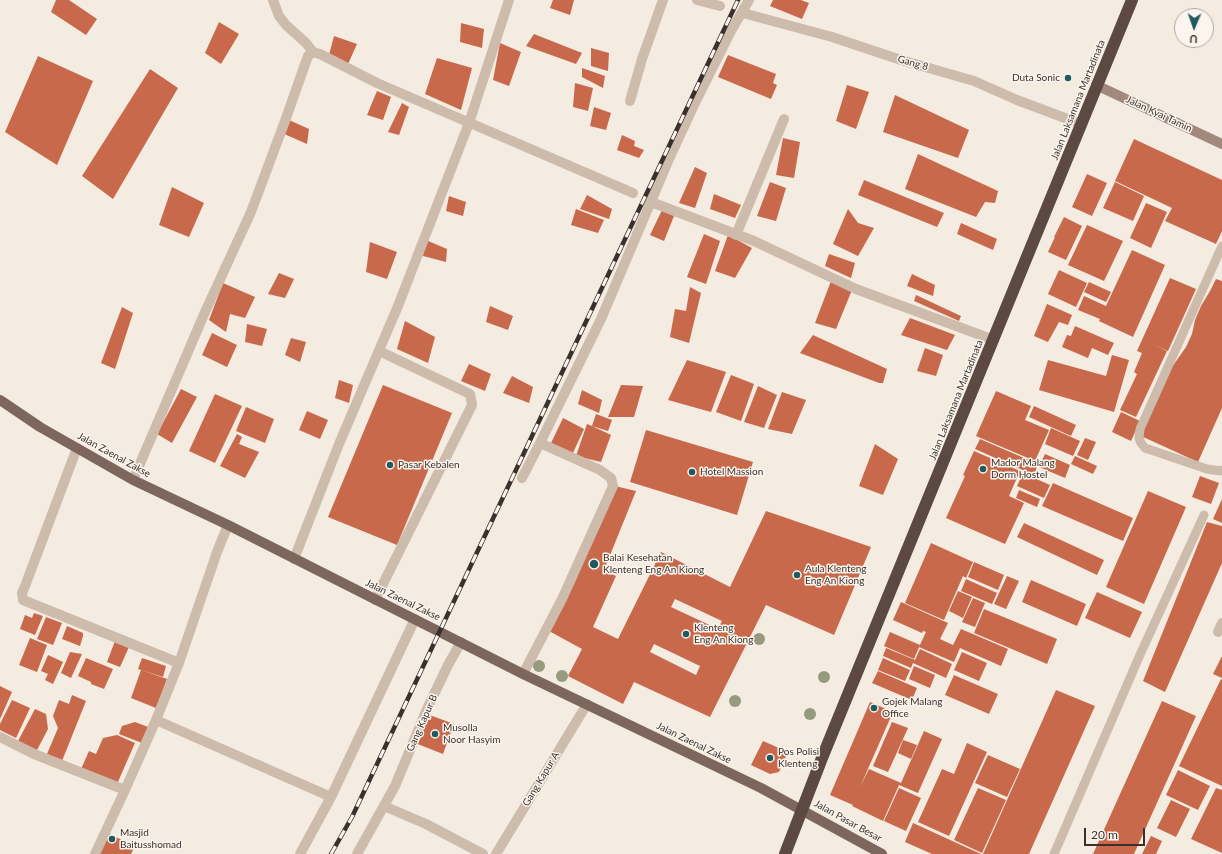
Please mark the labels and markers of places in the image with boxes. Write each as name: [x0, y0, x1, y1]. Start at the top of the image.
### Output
place label: Duta Sonic: [1012, 72, 1060, 84]
marker: Duta Sonic: [1063, 73, 1073, 83]
place label: Mador Malang Dorm Hostel: [991, 457, 1055, 480]
place label: Pasar Kebalen: [398, 459, 460, 471]
marker: Pasar Kebalen: [385, 460, 395, 470]
marker: Mador Malang Dorm Hostel: [978, 464, 988, 474]
place label: Hotel Massion: [700, 466, 763, 478]
marker: Hotel Massion: [687, 467, 697, 477]
place label: Balai Kesehatan Klenteng Eng An Kiong: [603, 552, 704, 576]
marker: Balai Kesehatan Klenteng Eng An Kiong: [588, 558, 600, 570]
place label: Aula Klenteng Eng An Kiong: [805, 563, 867, 586]
marker: Aula Klenteng Eng An Kiong: [792, 570, 802, 580]
place label: Klenteng Eng An Kiong: [694, 622, 753, 646]
marker: Klenteng Eng An Kiong: [681, 629, 691, 639]
place label: Gojek Malang Office: [882, 696, 942, 720]
marker: Gojek Malang Office: [869, 703, 879, 713]
place label: Musolla Noor Hasyim: [443, 722, 500, 746]
marker: Musolla Noor Hasyim: [430, 729, 440, 739]
place label: Pos Polisi Klenteng: [778, 746, 819, 770]
marker: Pos Polisi Klenteng: [765, 753, 775, 763]
place label: Masjid Baitusshomad: [120, 827, 182, 850]
marker: Masjid Baitusshomad: [107, 834, 117, 844]

